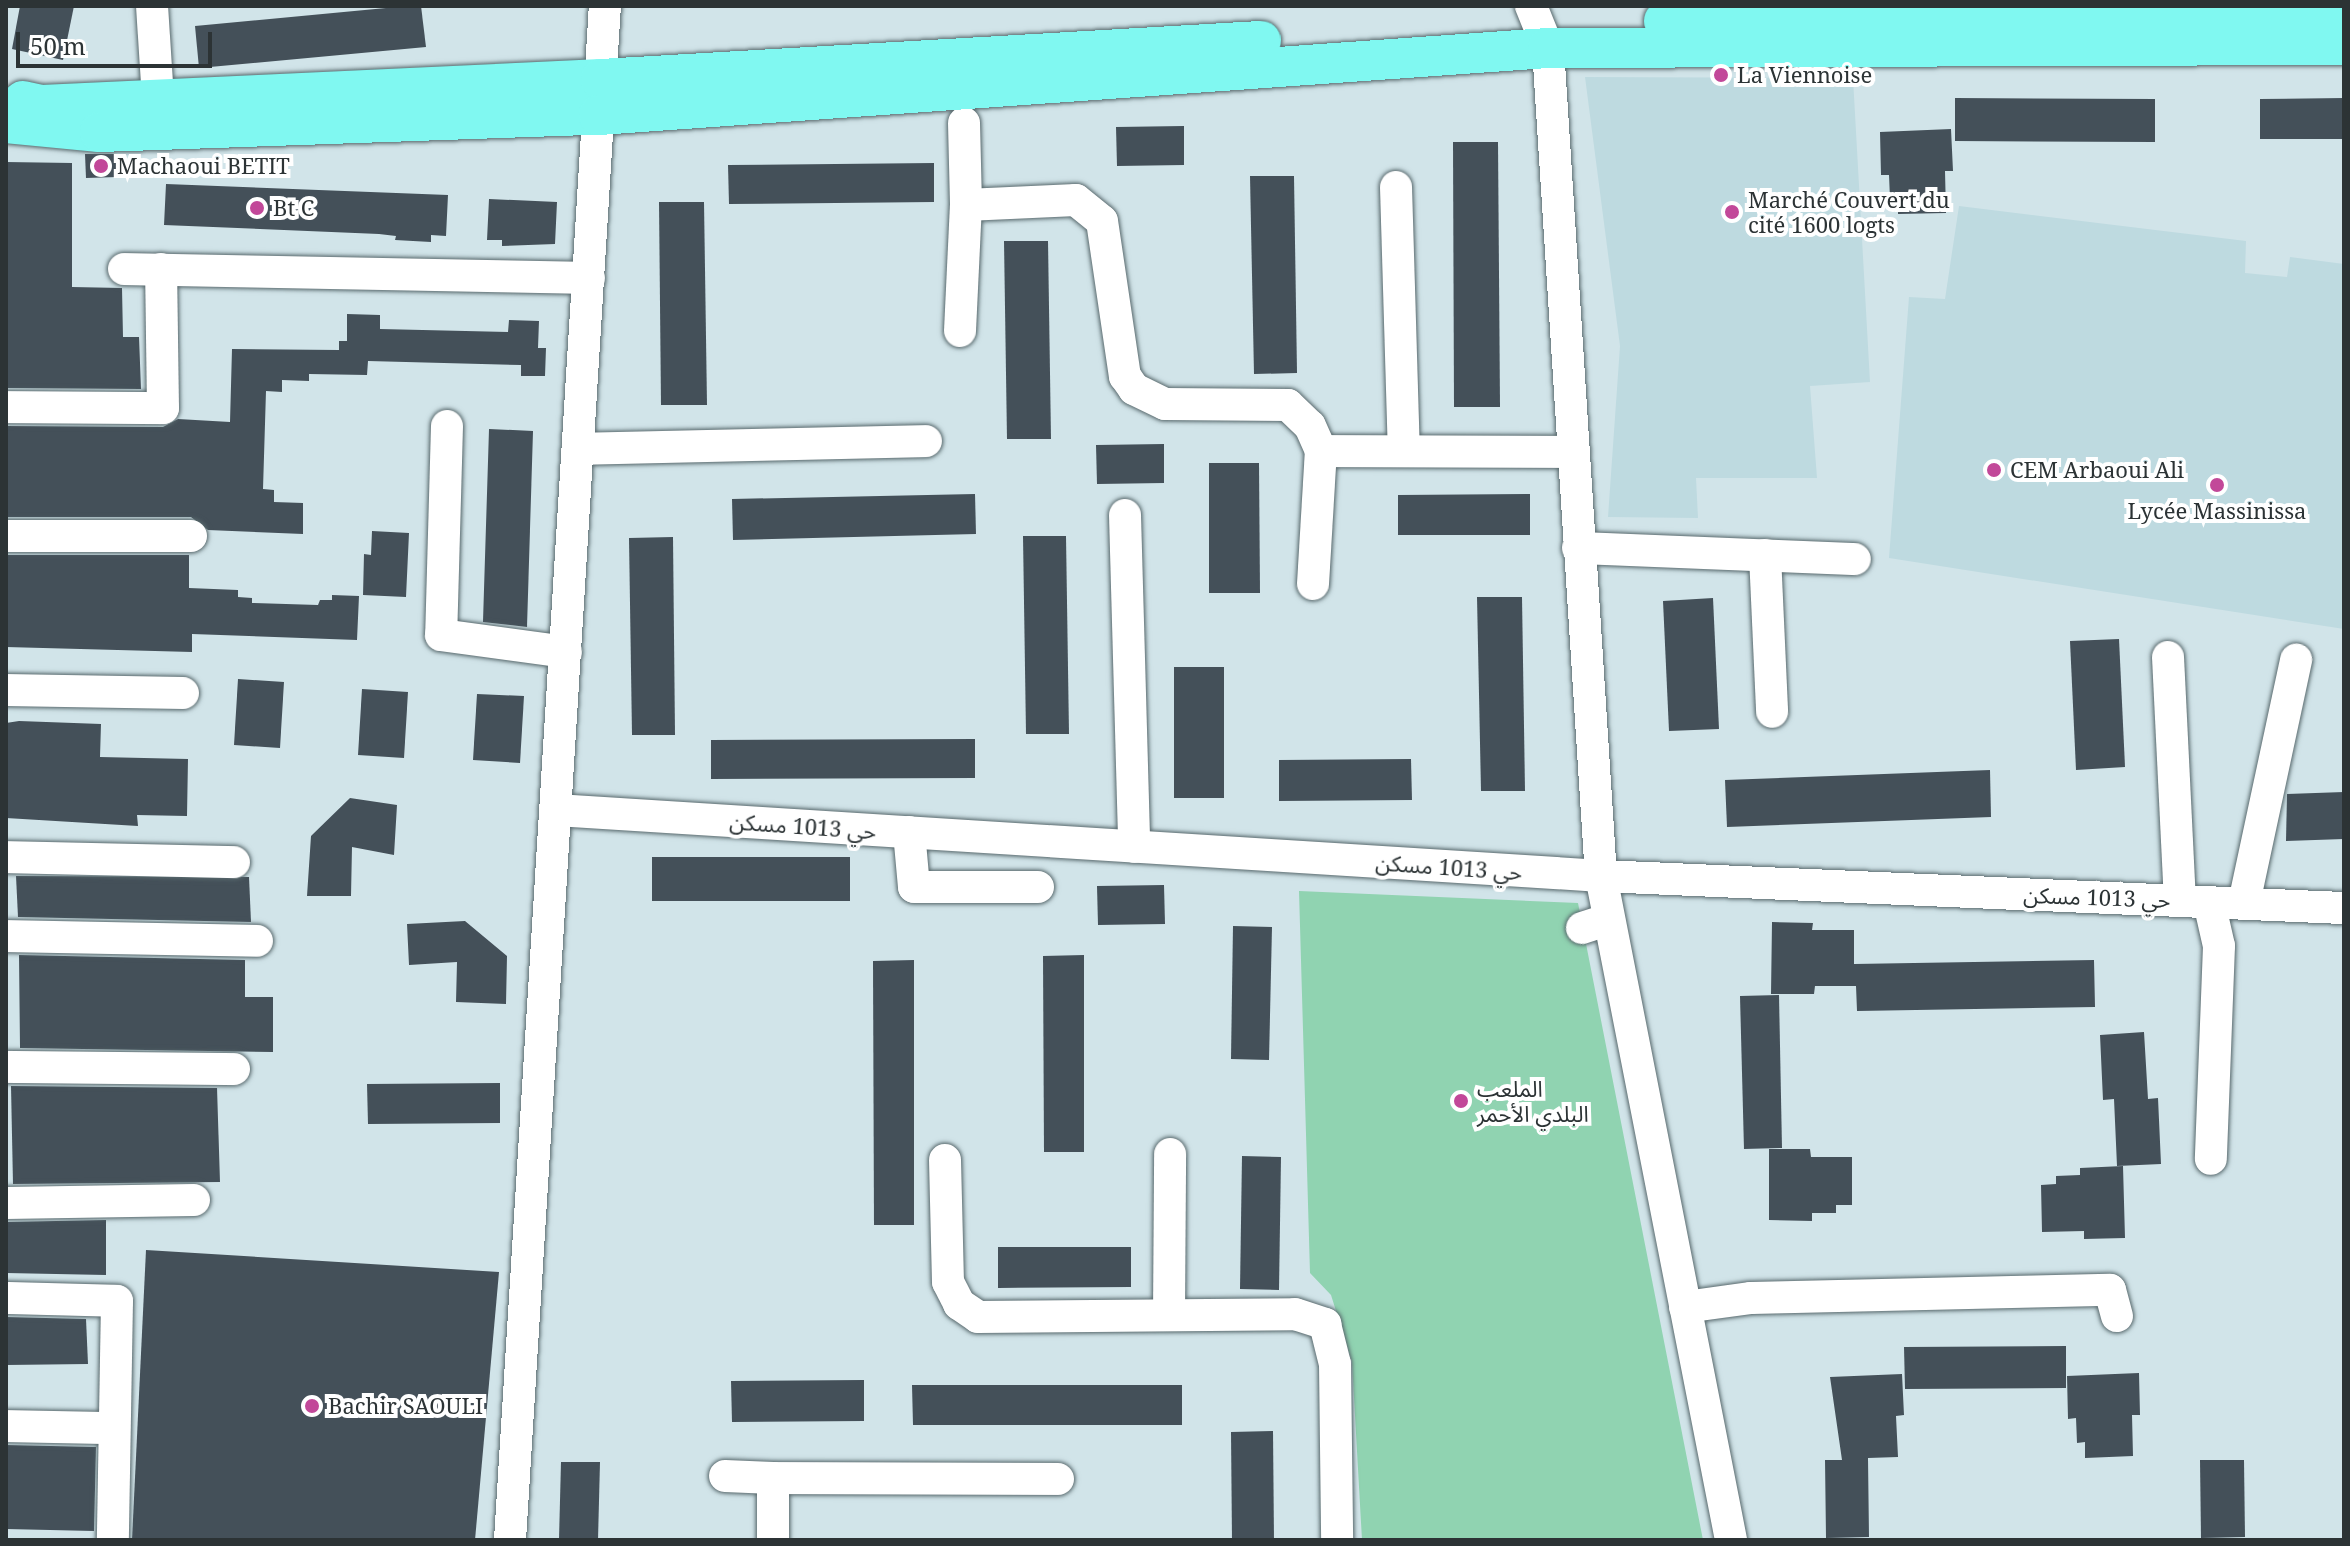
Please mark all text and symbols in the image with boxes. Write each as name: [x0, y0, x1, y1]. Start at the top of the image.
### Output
scale bar: [20, 16, 216, 66]
text: 50 m: [30, 29, 86, 62]
place label: La Viennoise: [1737, 62, 1872, 88]
marker: La Viennoise: [1712, 66, 1730, 84]
place label: Machaoui BETIT: [117, 153, 290, 179]
marker: Machaoui BETIT: [92, 157, 110, 175]
place label: Marché Couvert du cité 1600 logts: [1748, 186, 1950, 238]
place label: Bt C: [273, 195, 314, 221]
marker: Bt C: [248, 199, 266, 217]
marker: Marché Couvert du cité 1600 logts: [1723, 203, 1741, 221]
place label: CEM Arbaoui Ali: [2010, 457, 2184, 483]
marker: CEM Arbaoui Ali: [1985, 461, 2003, 479]
marker: Lycée Massinissa: [2208, 476, 2226, 494]
place label: Lycée Massinissa: [2128, 498, 2306, 524]
street label: حي 1013 مسكن: [729, 808, 877, 844]
street label: حي 1013 مسكن: [1375, 849, 1523, 885]
street label: حي 1013 مسكن: [2023, 881, 2171, 913]
place label: الملعب البلدي الأحمر: [1477, 1075, 1589, 1126]
marker: الملعب البلدي الأحمر: [1452, 1092, 1470, 1110]
place label: Bachir SAOULI: [328, 1393, 483, 1419]
marker: Bachir SAOULI: [303, 1397, 321, 1415]

